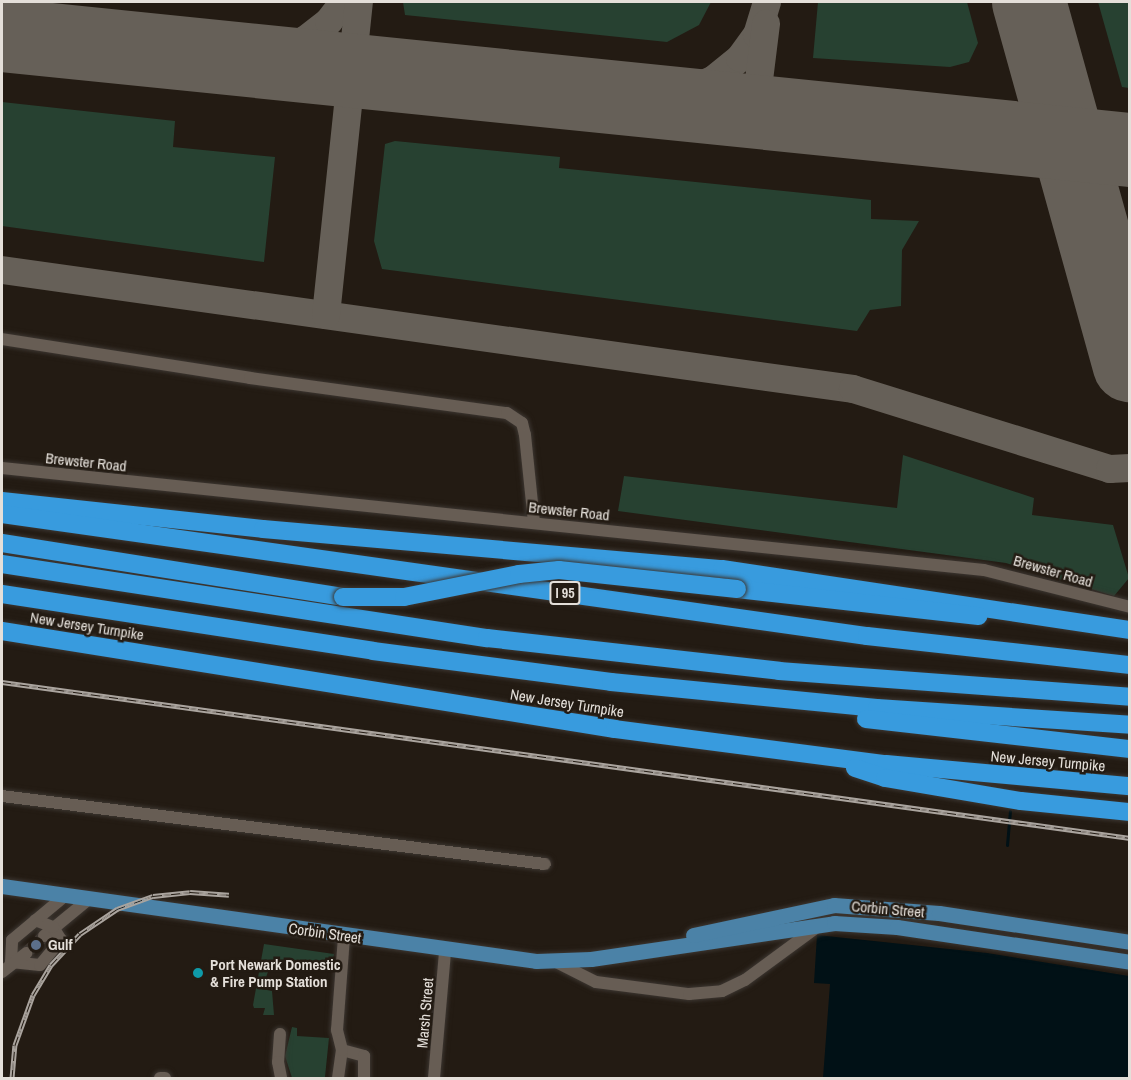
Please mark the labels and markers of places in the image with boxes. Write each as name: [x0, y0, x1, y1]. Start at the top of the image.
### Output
place label: Gulf: [48, 936, 73, 954]
marker: Gulf: [29, 938, 43, 952]
place label: Port Newark Domestic & Fire Pump Station: [210, 955, 341, 990]
marker: Port Newark Domestic & Fire Pump Station: [191, 966, 205, 980]

